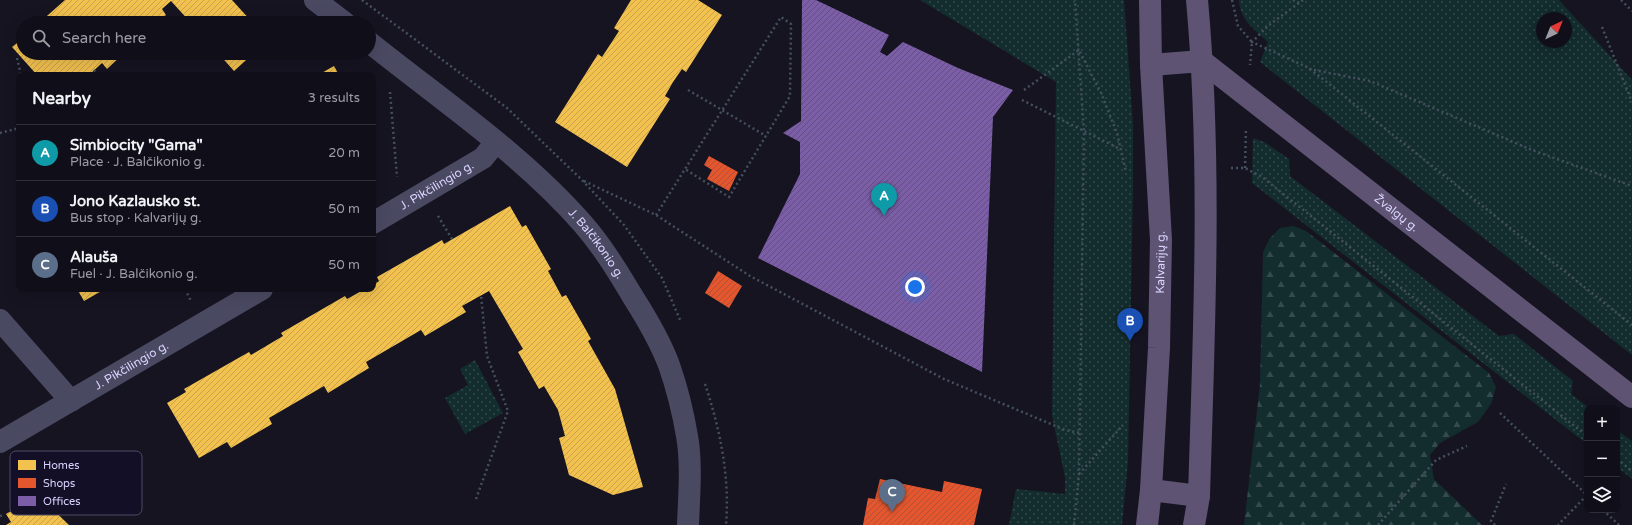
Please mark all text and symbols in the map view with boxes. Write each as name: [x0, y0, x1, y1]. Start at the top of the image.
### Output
north arrow: [1536, 12, 1572, 48]
search box: [16, 16, 376, 60]
icon: search: [30, 27, 52, 49]
text: Search here: [62, 29, 146, 47]
text: Nearby: [32, 88, 91, 109]
text: 3 results: [308, 90, 360, 106]
text: Simbiocity "Gama": [70, 136, 203, 154]
text: A: [40, 145, 50, 161]
text: 20 m: [328, 145, 360, 161]
text: Place · J. Balčikonio g.: [70, 154, 205, 170]
street label: J. Pikčilingio g.: [397, 158, 476, 213]
pin: A: [871, 183, 897, 216]
street label: Žvalgų g.: [1372, 191, 1421, 235]
text: Jono Kazlausko st.: [70, 192, 201, 210]
text: B: [40, 201, 50, 217]
text: 50 m: [328, 201, 360, 217]
street label: J. Balčikonio g.: [565, 205, 627, 281]
text: Bus stop · Kalvarijų g.: [70, 210, 202, 226]
street label: Kalvarijų g.: [1153, 231, 1168, 294]
text: Alauša: [70, 248, 118, 266]
text: C: [40, 257, 50, 273]
text: 50 m: [328, 257, 360, 273]
text: Fuel · J. Balčikonio g.: [70, 266, 198, 282]
your location: [905, 277, 925, 297]
pin: B: [1117, 308, 1143, 341]
street label: J. Pikčilingio g.: [92, 338, 171, 392]
map controls: [1584, 405, 1620, 513]
button: +: [1584, 405, 1620, 441]
button: −: [1584, 441, 1620, 477]
legend: [10, 451, 142, 515]
text: Homes: [43, 459, 79, 472]
text: Shops: [43, 477, 75, 490]
button: layers: [1584, 477, 1620, 513]
pin: C: [879, 479, 905, 512]
text: Offices: [43, 495, 81, 508]

